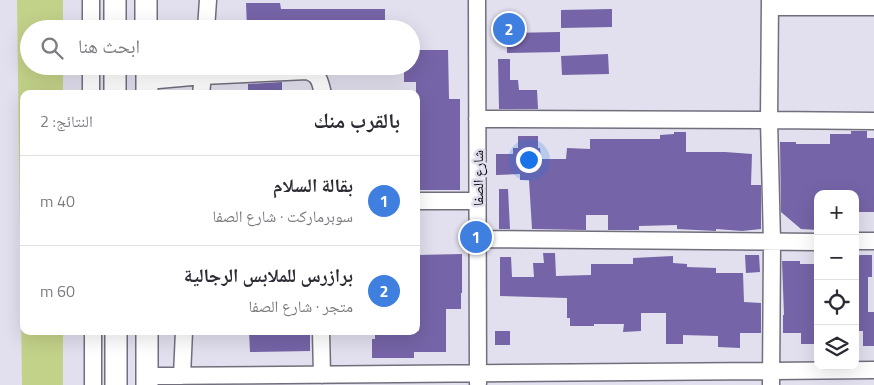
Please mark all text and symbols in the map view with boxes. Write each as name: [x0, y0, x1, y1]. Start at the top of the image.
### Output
pin: 2: [493, 10, 525, 48]
search box: [20, 20, 420, 75]
text: ابحث هنا: [78, 31, 140, 60]
icon: search: [38, 34, 66, 62]
text: بالقرب منك: [313, 104, 400, 136]
text: النتائج: 2: [40, 109, 93, 133]
your location: [516, 147, 542, 173]
street label: شارع الصفا: [467, 150, 488, 206]
text: بقالة السلام: [273, 170, 353, 199]
text: 40 m: [40, 189, 75, 213]
text: 1: [380, 189, 388, 213]
map controls: [814, 190, 859, 370]
button: +: [814, 190, 859, 235]
text: سوبرماركت · شارع الصفا: [213, 204, 353, 228]
pin: 1: [460, 218, 492, 256]
button: −: [814, 235, 859, 280]
text: برازرس للملابس الرجالية: [184, 260, 353, 289]
text: 60 m: [40, 279, 75, 303]
text: 2: [380, 279, 388, 303]
button: locate: [814, 280, 859, 325]
text: متجر · شارع الصفا: [248, 294, 353, 318]
button: layers: [814, 325, 859, 370]

